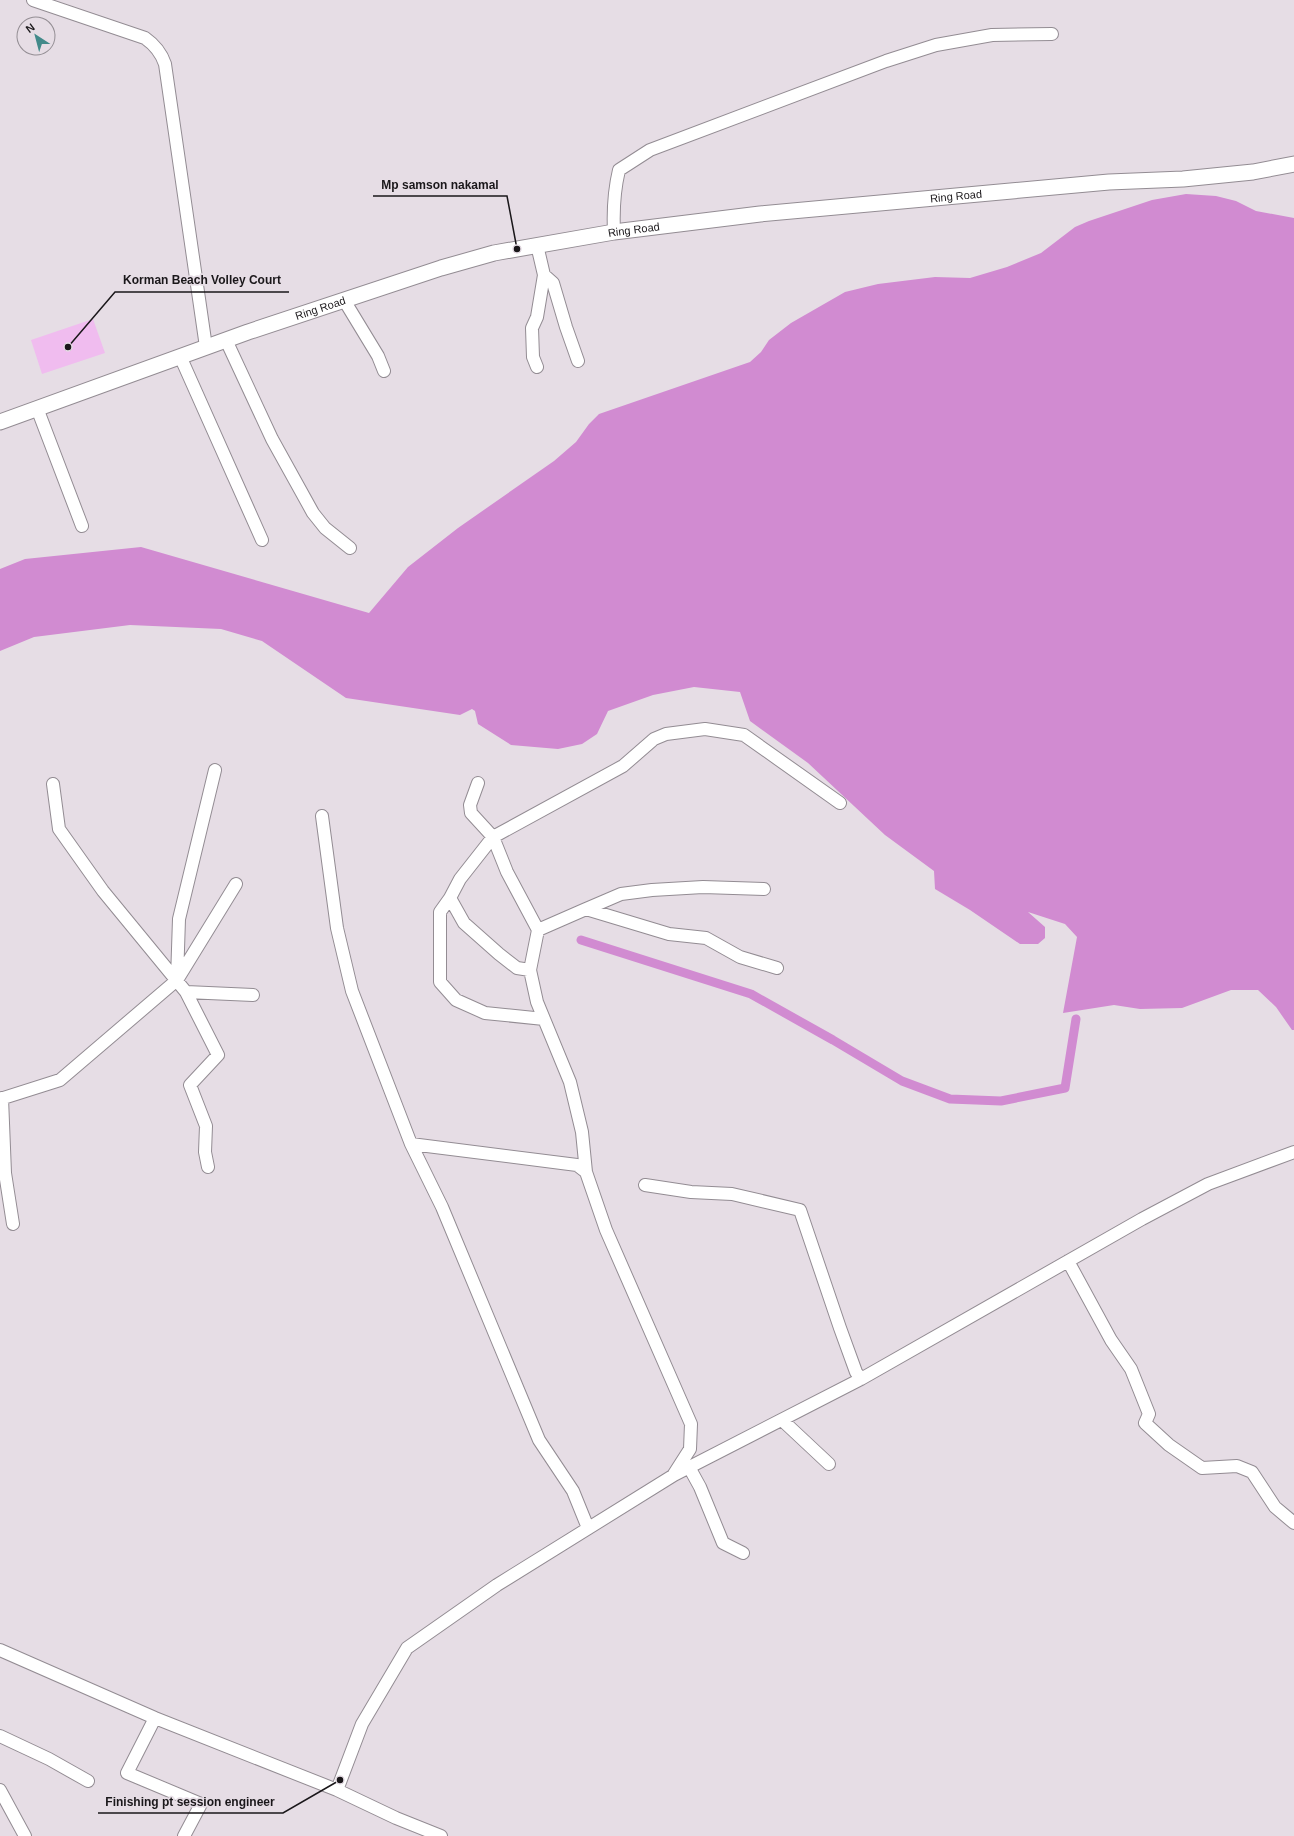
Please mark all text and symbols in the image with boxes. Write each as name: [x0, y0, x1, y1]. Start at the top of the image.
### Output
north arrow: [16, 16, 56, 56]
text: N: [23, 21, 37, 35]
callout: Mp samson nakamal: [373, 172, 507, 196]
text: Mp samson nakamal: [381, 178, 499, 192]
street label: Ring Road: [930, 188, 982, 204]
street label: Ring Road: [607, 220, 660, 239]
callout: Korman Beach Volley Court: [115, 268, 289, 292]
text: Korman Beach Volley Court: [123, 273, 281, 287]
street label: Ring Road: [294, 294, 347, 322]
callout: Finishing pt session engineer: [98, 1789, 283, 1813]
text: Finishing pt session engineer: [105, 1795, 275, 1809]

